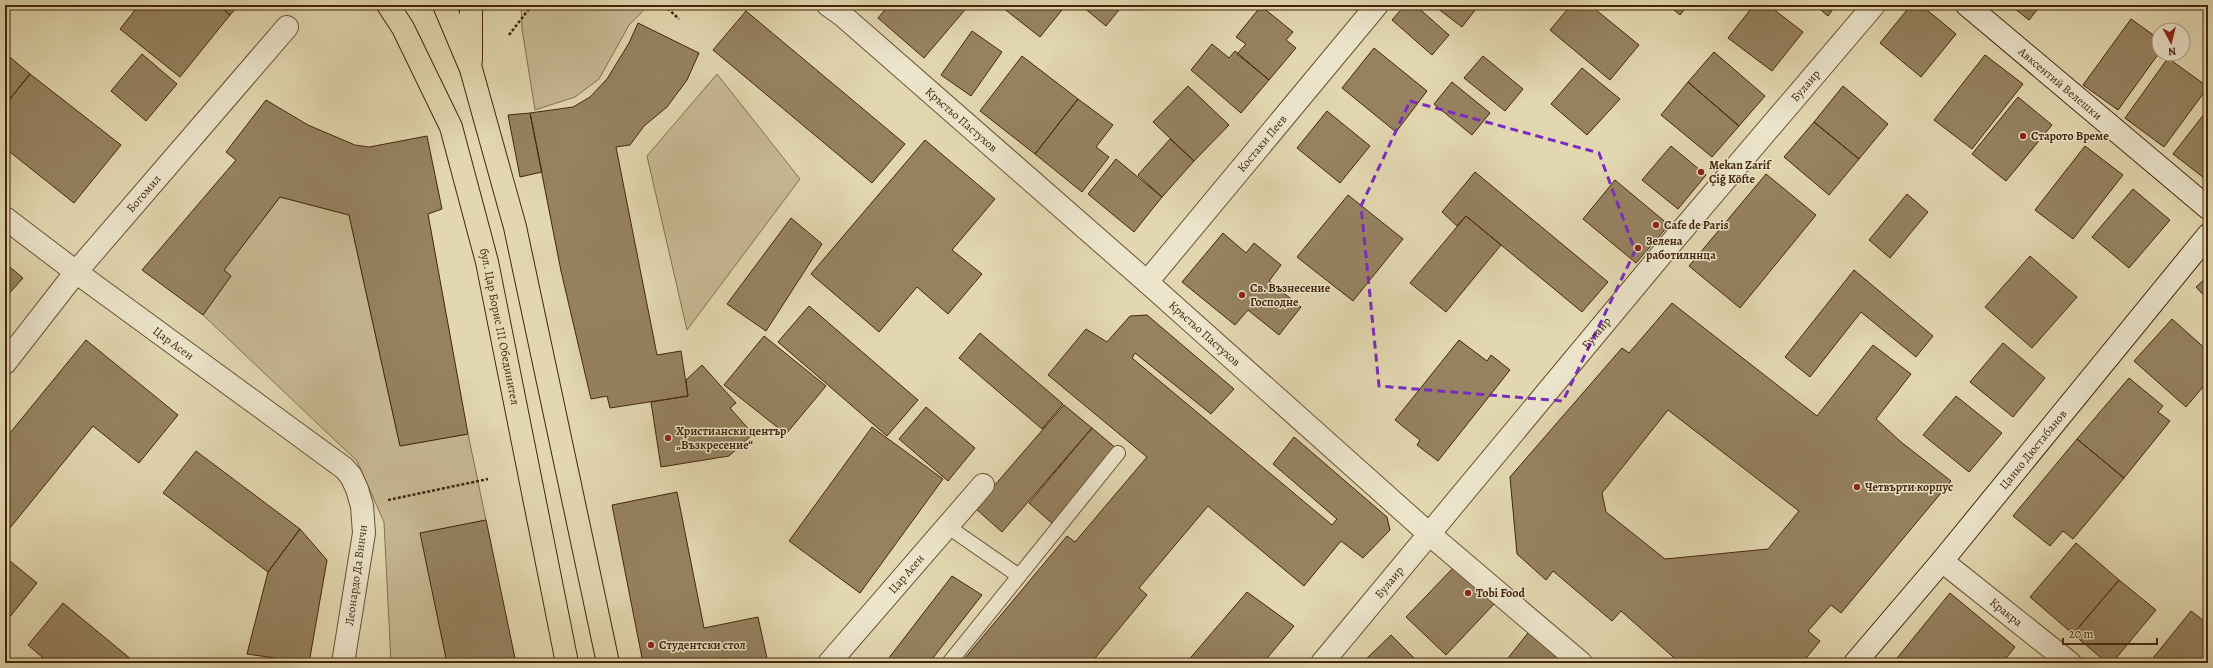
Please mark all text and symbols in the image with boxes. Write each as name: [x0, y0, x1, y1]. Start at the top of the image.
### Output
north arrow: [2151, 22, 2191, 62]
street label: Авксентий Велешки: [2014, 43, 2106, 124]
text: N: [2167, 43, 2177, 59]
street label: Булаир: [1787, 66, 1824, 105]
street label: Кръстьо Пастухов: [922, 84, 1001, 156]
street label: Костаки Пеев: [1233, 111, 1291, 176]
place label: Старото Време: [2031, 128, 2109, 144]
marker: Старото Време: [2018, 131, 2028, 141]
place label: Mekan Zarif Çiğ Köfte: [1709, 157, 1772, 187]
marker: Mekan Zarif Çiğ Köfte: [1696, 167, 1706, 177]
street label: Богомил: [123, 171, 164, 216]
place label: Cafe de Paris: [1664, 217, 1729, 233]
marker: Cafe de Paris: [1651, 220, 1661, 230]
place label: Зелена работилннца: [1646, 233, 1716, 263]
marker: Зелена работилннца: [1633, 243, 1643, 253]
street label: бул. Цар Борис III Обединител: [476, 246, 523, 406]
place label: Св. Възнесение Господне: [1250, 280, 1331, 310]
marker: Св. Възнесение Господне: [1237, 290, 1247, 300]
street label: Кръстьо Пастухов: [1165, 297, 1244, 370]
street label: Булаир: [1578, 314, 1614, 353]
street label: Цар Асен: [150, 323, 197, 364]
street label: Цанко Дюстабанов: [1996, 406, 2071, 493]
place label: Христиански център „Възкресение“: [676, 423, 787, 453]
marker: Христиански център „Възкресение“: [663, 433, 673, 443]
place label: Четвърти корпус: [1865, 479, 1953, 495]
marker: Четвърти корпус: [1852, 482, 1862, 492]
street label: Леонардо Да Винчи: [341, 524, 371, 626]
street label: Цар Асен: [885, 551, 928, 597]
street label: Булаир: [1371, 563, 1407, 602]
place label: Tobi Food: [1476, 585, 1525, 601]
marker: Tobi Food: [1463, 588, 1473, 598]
street label: Кракра: [1987, 594, 2026, 630]
scale bar: [2063, 620, 2157, 646]
text: 20 m: [2069, 626, 2093, 642]
place label: Студентски стол: [659, 637, 746, 653]
marker: Студентски стол: [646, 640, 656, 650]

